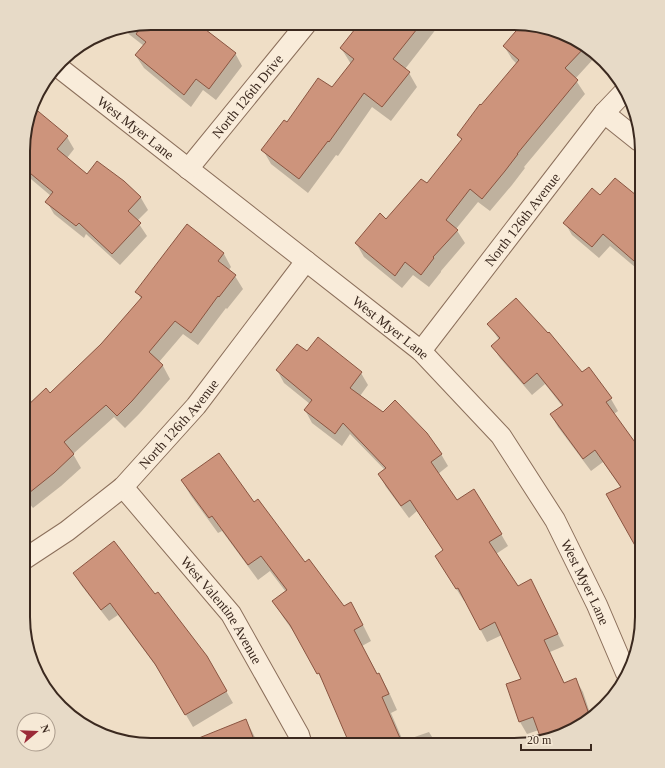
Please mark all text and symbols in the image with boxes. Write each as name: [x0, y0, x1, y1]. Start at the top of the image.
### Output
street label: North 126th Drive: [209, 52, 286, 141]
street label: West Myer Lane: [94, 93, 177, 163]
street label: North 126th Avenue: [482, 170, 563, 269]
street label: West Myer Lane: [349, 293, 432, 362]
street label: North 126th Avenue: [136, 377, 222, 472]
street label: West Myer Lane: [558, 537, 612, 627]
street label: West Valentine Avenue: [177, 554, 264, 667]
north arrow: [16, 712, 56, 752]
text: N: [38, 723, 52, 735]
scale bar: [521, 726, 591, 752]
text: 20 m: [527, 733, 552, 747]

